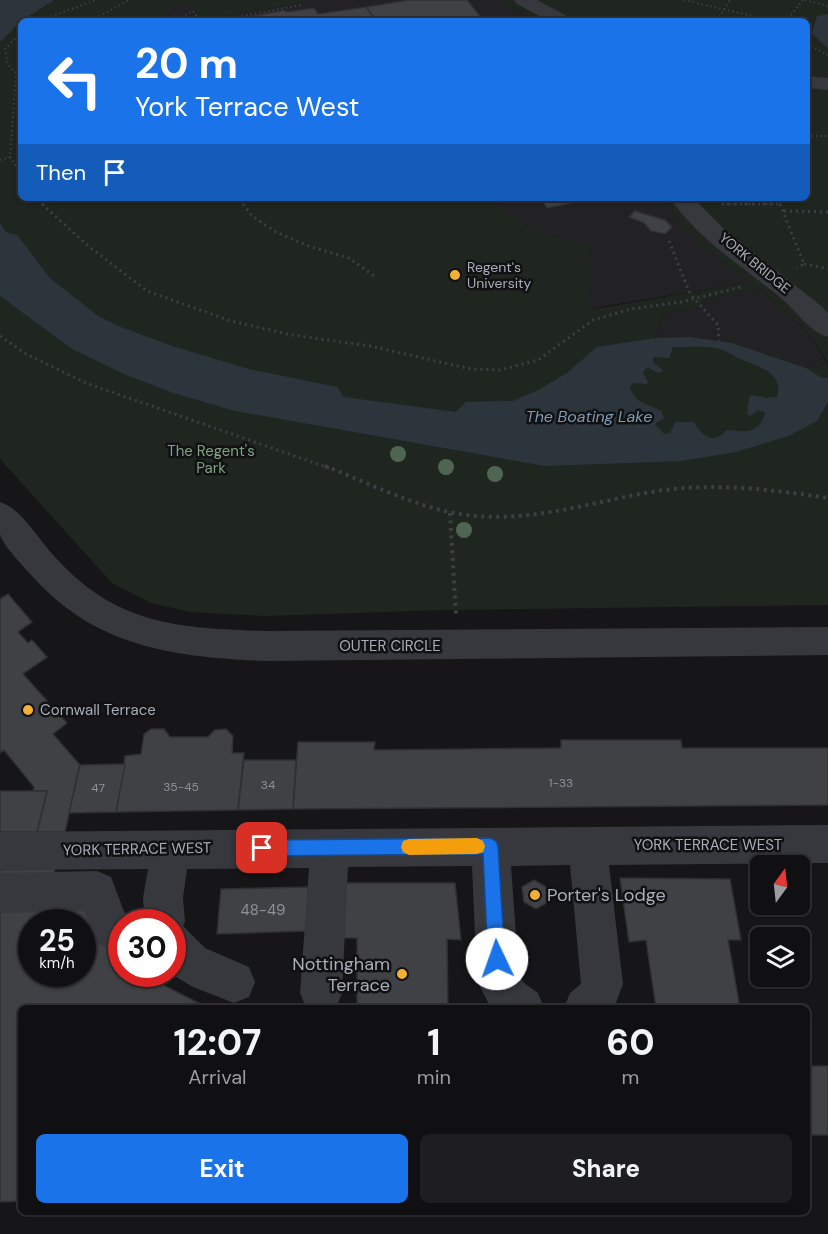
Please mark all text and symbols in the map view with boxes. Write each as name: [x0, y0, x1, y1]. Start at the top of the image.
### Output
text: 20 m: [135, 36, 238, 91]
icon: left: [36, 42, 114, 120]
text: York Terrace West: [135, 89, 359, 124]
icon: arrive: [98, 156, 131, 189]
text: Then: [36, 158, 86, 187]
street label: YORK BRIDGE: [716, 229, 794, 297]
place label: Regent's University: [467, 258, 532, 292]
marker: Regent's University: [448, 268, 462, 282]
water label: The Boating Lake: [526, 406, 652, 427]
park label: The Regent's Park: [167, 441, 255, 478]
street label: OUTER CIRCLE: [339, 636, 441, 656]
place label: Cornwall Terrace: [40, 700, 156, 720]
marker: Cornwall Terrace: [21, 703, 35, 717]
house number: 1-33: [549, 775, 573, 791]
house number: 34: [261, 777, 275, 793]
house number: 35-45: [163, 779, 199, 795]
house number: 47: [91, 780, 105, 796]
pin: [236, 822, 287, 873]
icon: arrive: [245, 831, 278, 864]
street label: YORK TERRACE WEST: [634, 835, 782, 855]
street label: YORK TERRACE WEST: [63, 838, 211, 860]
north arrow: [750, 855, 810, 915]
map controls: [750, 855, 810, 987]
place label: Porter's Lodge: [547, 883, 666, 907]
marker: Porter's Lodge: [528, 888, 542, 902]
house number: 48-49: [241, 900, 285, 920]
speed limit sign: 30: [108, 909, 186, 987]
text: 25: [39, 921, 75, 960]
position arrow: [465, 927, 529, 991]
button: layers: [750, 927, 810, 987]
place label: Nottingham Terrace: [292, 952, 390, 997]
text: km/h: [39, 953, 75, 973]
marker: Nottingham Terrace: [395, 967, 409, 981]
text: 12:07: [173, 1019, 261, 1066]
text: 1: [427, 1019, 441, 1066]
text: 60: [606, 1019, 655, 1066]
text: Arrival: [188, 1064, 247, 1090]
text: min: [417, 1064, 451, 1090]
text: m: [622, 1064, 639, 1090]
button: Exit: [36, 1134, 408, 1203]
button: Share: [420, 1134, 792, 1203]

